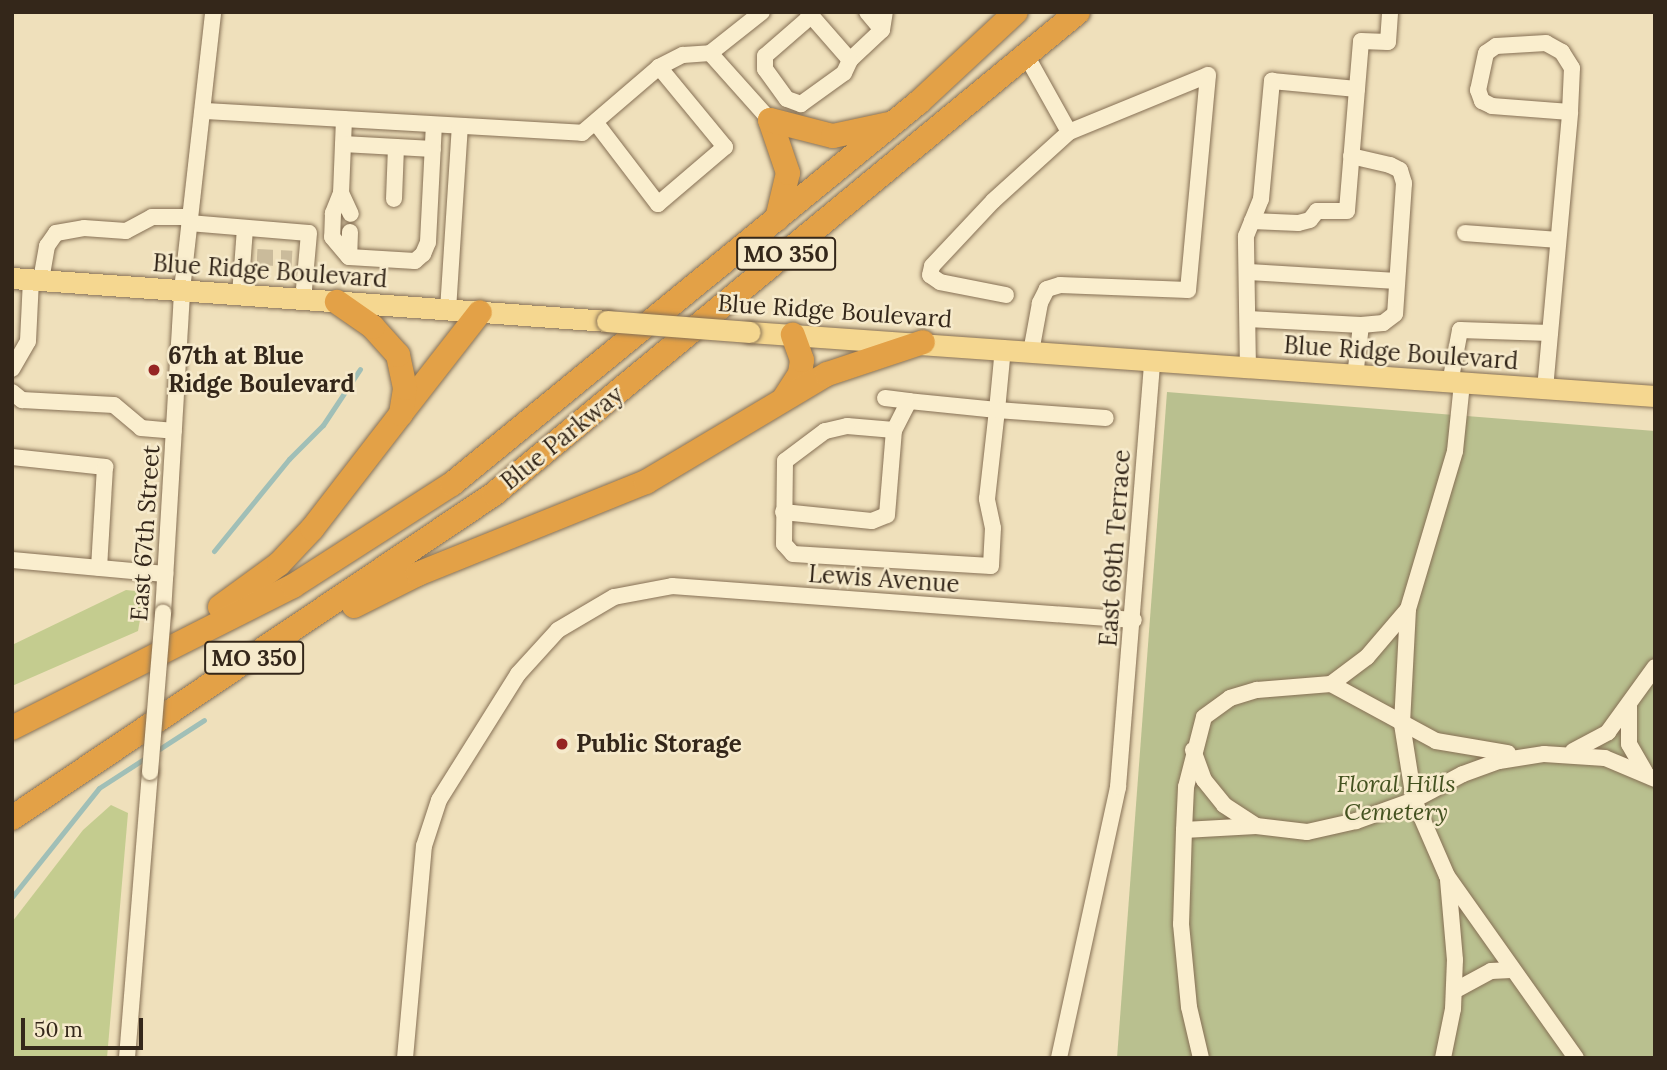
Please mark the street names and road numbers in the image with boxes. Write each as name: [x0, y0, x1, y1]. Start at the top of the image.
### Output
road number: MO 350: [735, 234, 837, 274]
street label: Blue Ridge Boulevard: [152, 248, 388, 294]
street label: Blue Ridge Boulevard: [717, 288, 953, 334]
street label: Blue Ridge Boulevard: [1283, 330, 1519, 376]
street label: Blue Parkway: [495, 380, 629, 496]
street label: East 67th Street: [124, 444, 166, 622]
street label: East 69th Terrace: [1094, 448, 1136, 648]
street label: Lewis Avenue: [807, 559, 961, 599]
road number: MO 350: [203, 638, 305, 678]

